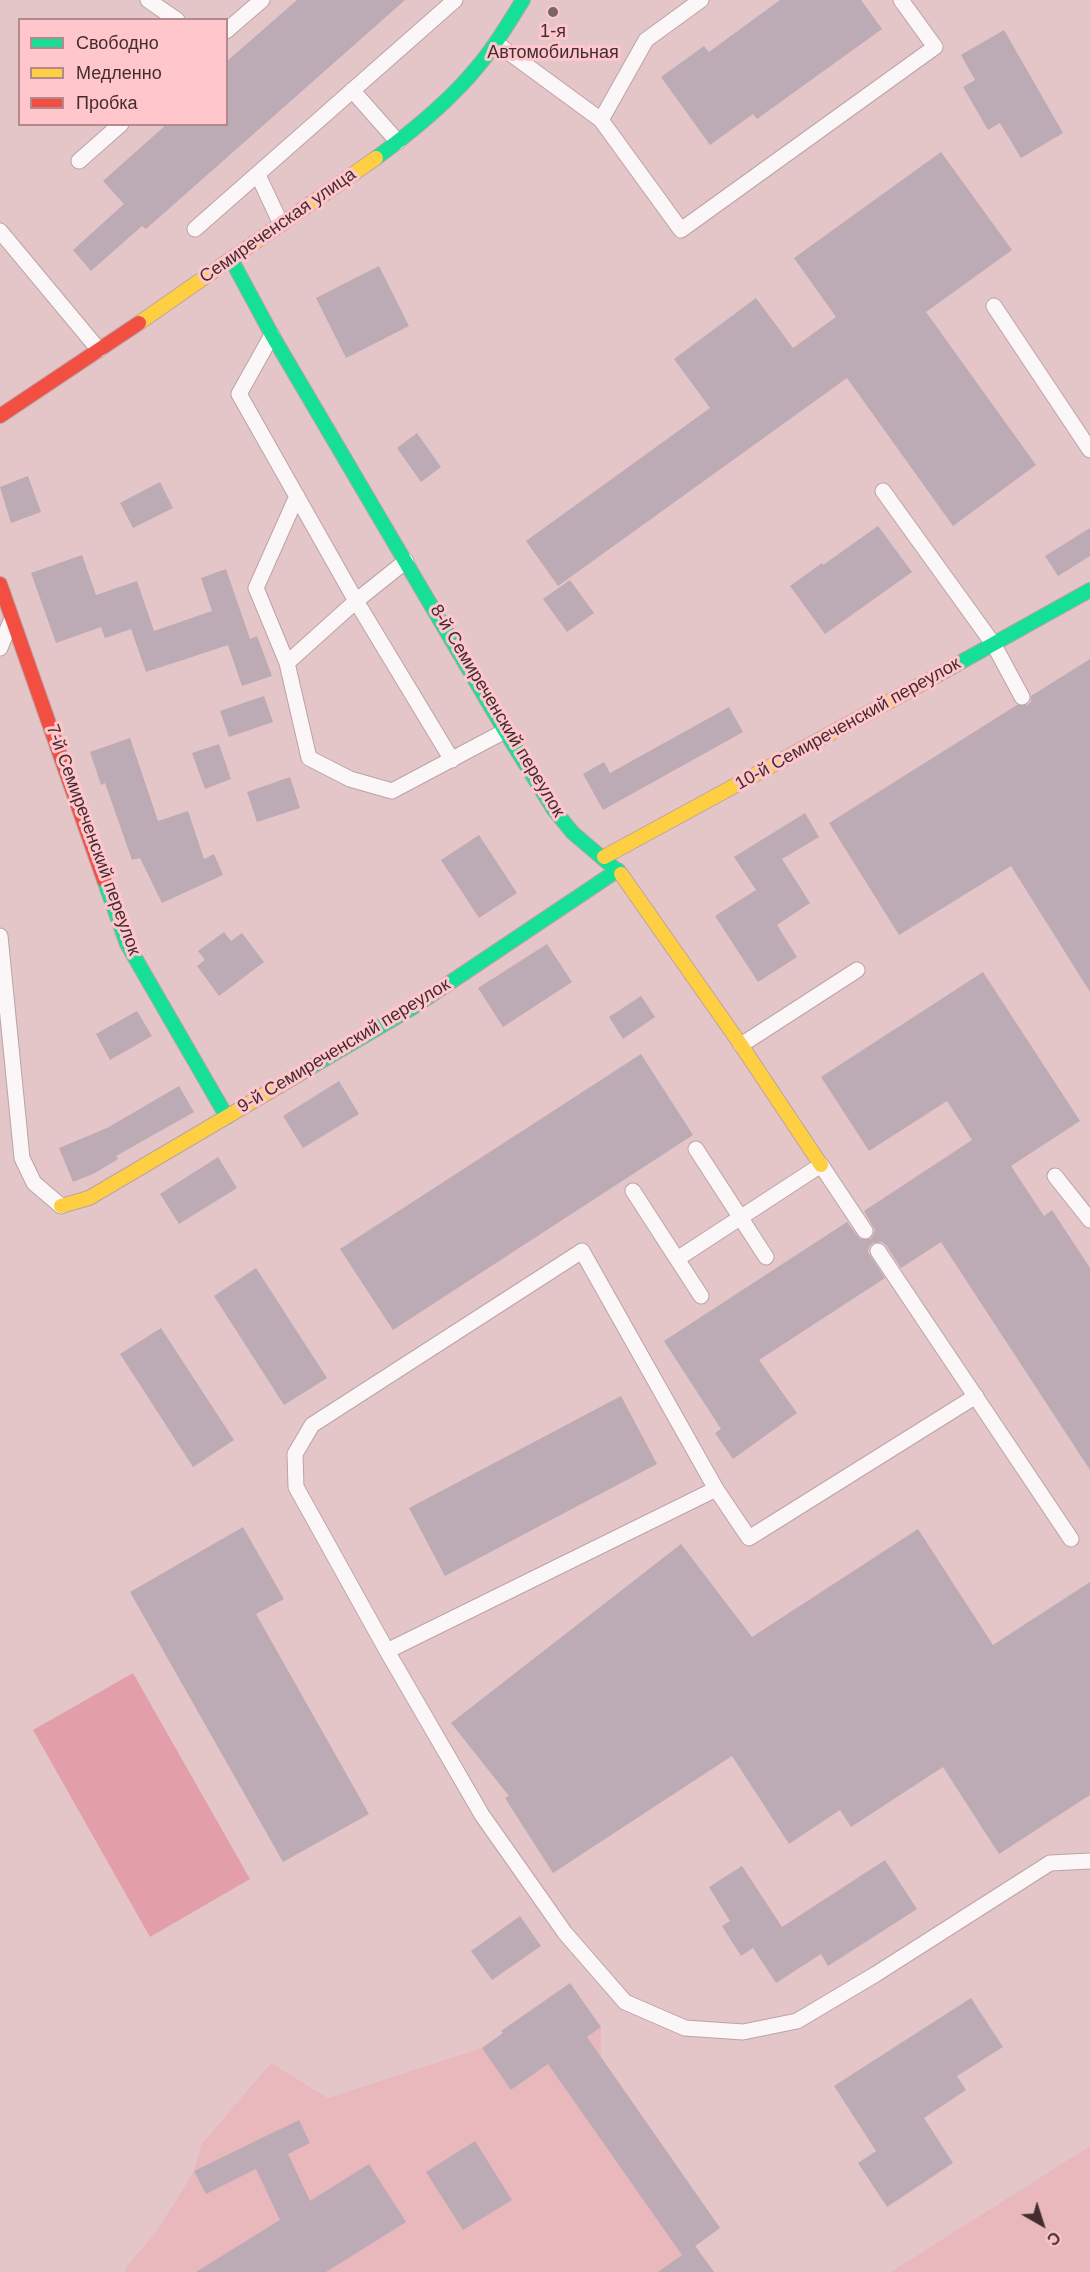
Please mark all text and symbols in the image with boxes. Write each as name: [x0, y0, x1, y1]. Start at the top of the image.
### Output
marker: 1-я Автомобильная: [546, 5, 560, 19]
legend: [18, 18, 228, 126]
place label: 1-я Автомобильная: [487, 21, 619, 63]
text: Свободно: [76, 33, 159, 53]
text: Медленно: [76, 63, 162, 83]
text: Пробка: [76, 93, 138, 113]
street label: Семиреченская улица: [196, 164, 360, 288]
street label: 8-й Семиреченский переулок: [425, 601, 569, 821]
street label: 10-й Семиреченский переулок: [732, 653, 964, 795]
street label: 7-й Семиреченский переулок: [41, 722, 145, 958]
street label: 9-й Семиреченский переулок: [234, 974, 454, 1118]
north arrow: [1012, 2194, 1072, 2254]
text: С: [1044, 2228, 1063, 2249]

